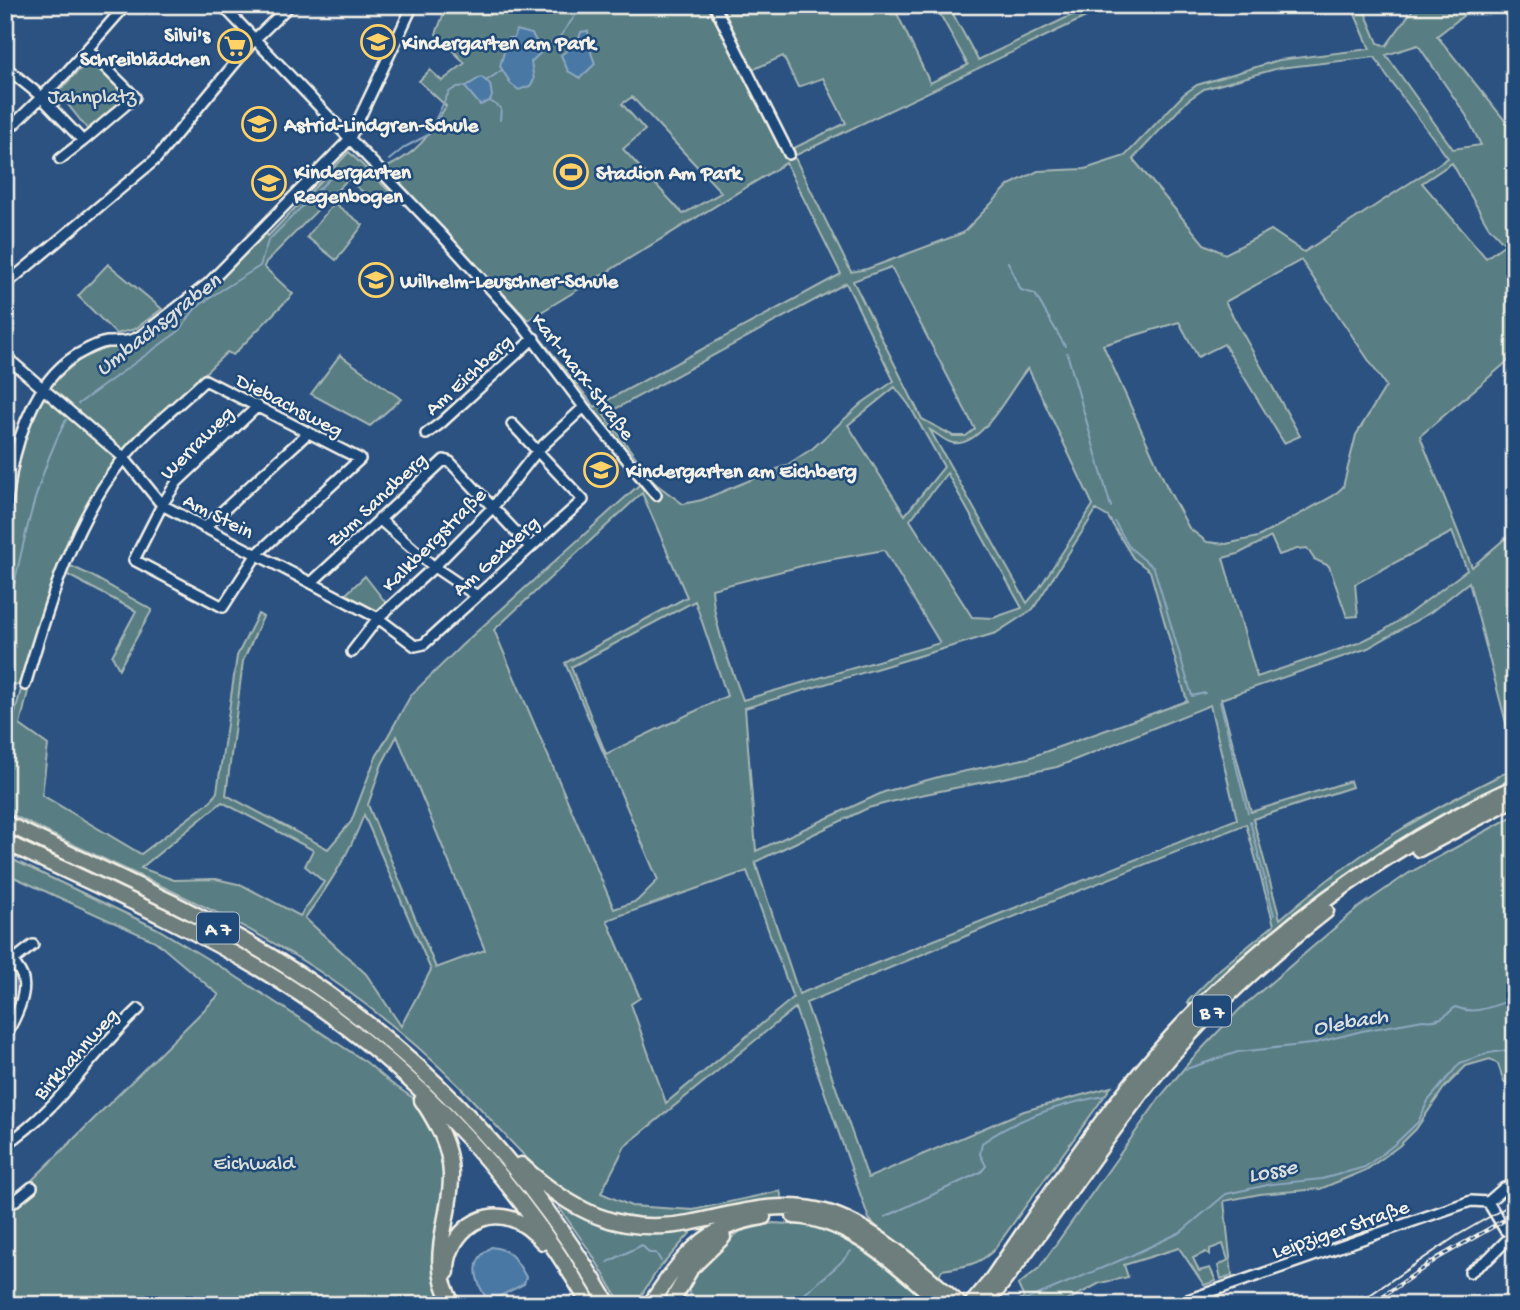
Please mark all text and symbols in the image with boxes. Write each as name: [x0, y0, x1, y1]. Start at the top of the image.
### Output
school or university icon: Kindergarten am Park: [359, 23, 397, 61]
place label: Silvi's Schreiblädchen: [80, 25, 211, 74]
supermarket icon: Silvi's Schreiblädchen: [216, 27, 254, 65]
place label: Kindergarten am Park: [401, 33, 598, 58]
park label: Jahnplatz: [48, 86, 137, 111]
school or university icon: Astrid-Lindgren-Schule: [240, 105, 278, 143]
place label: Astrid-Lindgren-Schule: [283, 115, 480, 140]
sports icon: Stadion Am Park: [552, 153, 590, 191]
place label: Kindergarten Regenbogen: [293, 162, 412, 211]
place label: Stadion Am Park: [596, 163, 744, 188]
school or university icon: Kindergarten Regenbogen: [250, 164, 288, 202]
school or university icon: Wilhelm-Leuschner-Schule: [357, 261, 395, 299]
water label: Umbachsgraben: [91, 268, 228, 383]
place label: Wilhelm-Leuschner-Schule: [399, 271, 619, 296]
street label: Karl-Marx-Straße: [524, 310, 639, 448]
street label: Am Eichberg: [421, 331, 519, 423]
street label: Diebachsweg: [229, 369, 346, 445]
street label: Werraweg: [156, 402, 241, 487]
street label: Zum Sandberg: [323, 449, 434, 554]
school or university icon: Kindergarten am Eichberg: [582, 451, 620, 489]
place label: Kindergarten am Eichberg: [625, 461, 857, 486]
street label: Kalkbergstraße: [378, 483, 494, 599]
street label: Am Stein: [178, 490, 257, 547]
street label: Am Gexberg: [449, 512, 546, 603]
road number: A 7: [197, 912, 239, 944]
road number: B 7: [1193, 995, 1231, 1026]
water label: Olebach: [1311, 1003, 1391, 1043]
street label: Birkhahnweg: [29, 1004, 126, 1107]
park label: Eichwald: [214, 1153, 296, 1178]
water label: Losse: [1246, 1154, 1300, 1190]
street label: Leipziger Straße: [1269, 1196, 1414, 1266]

